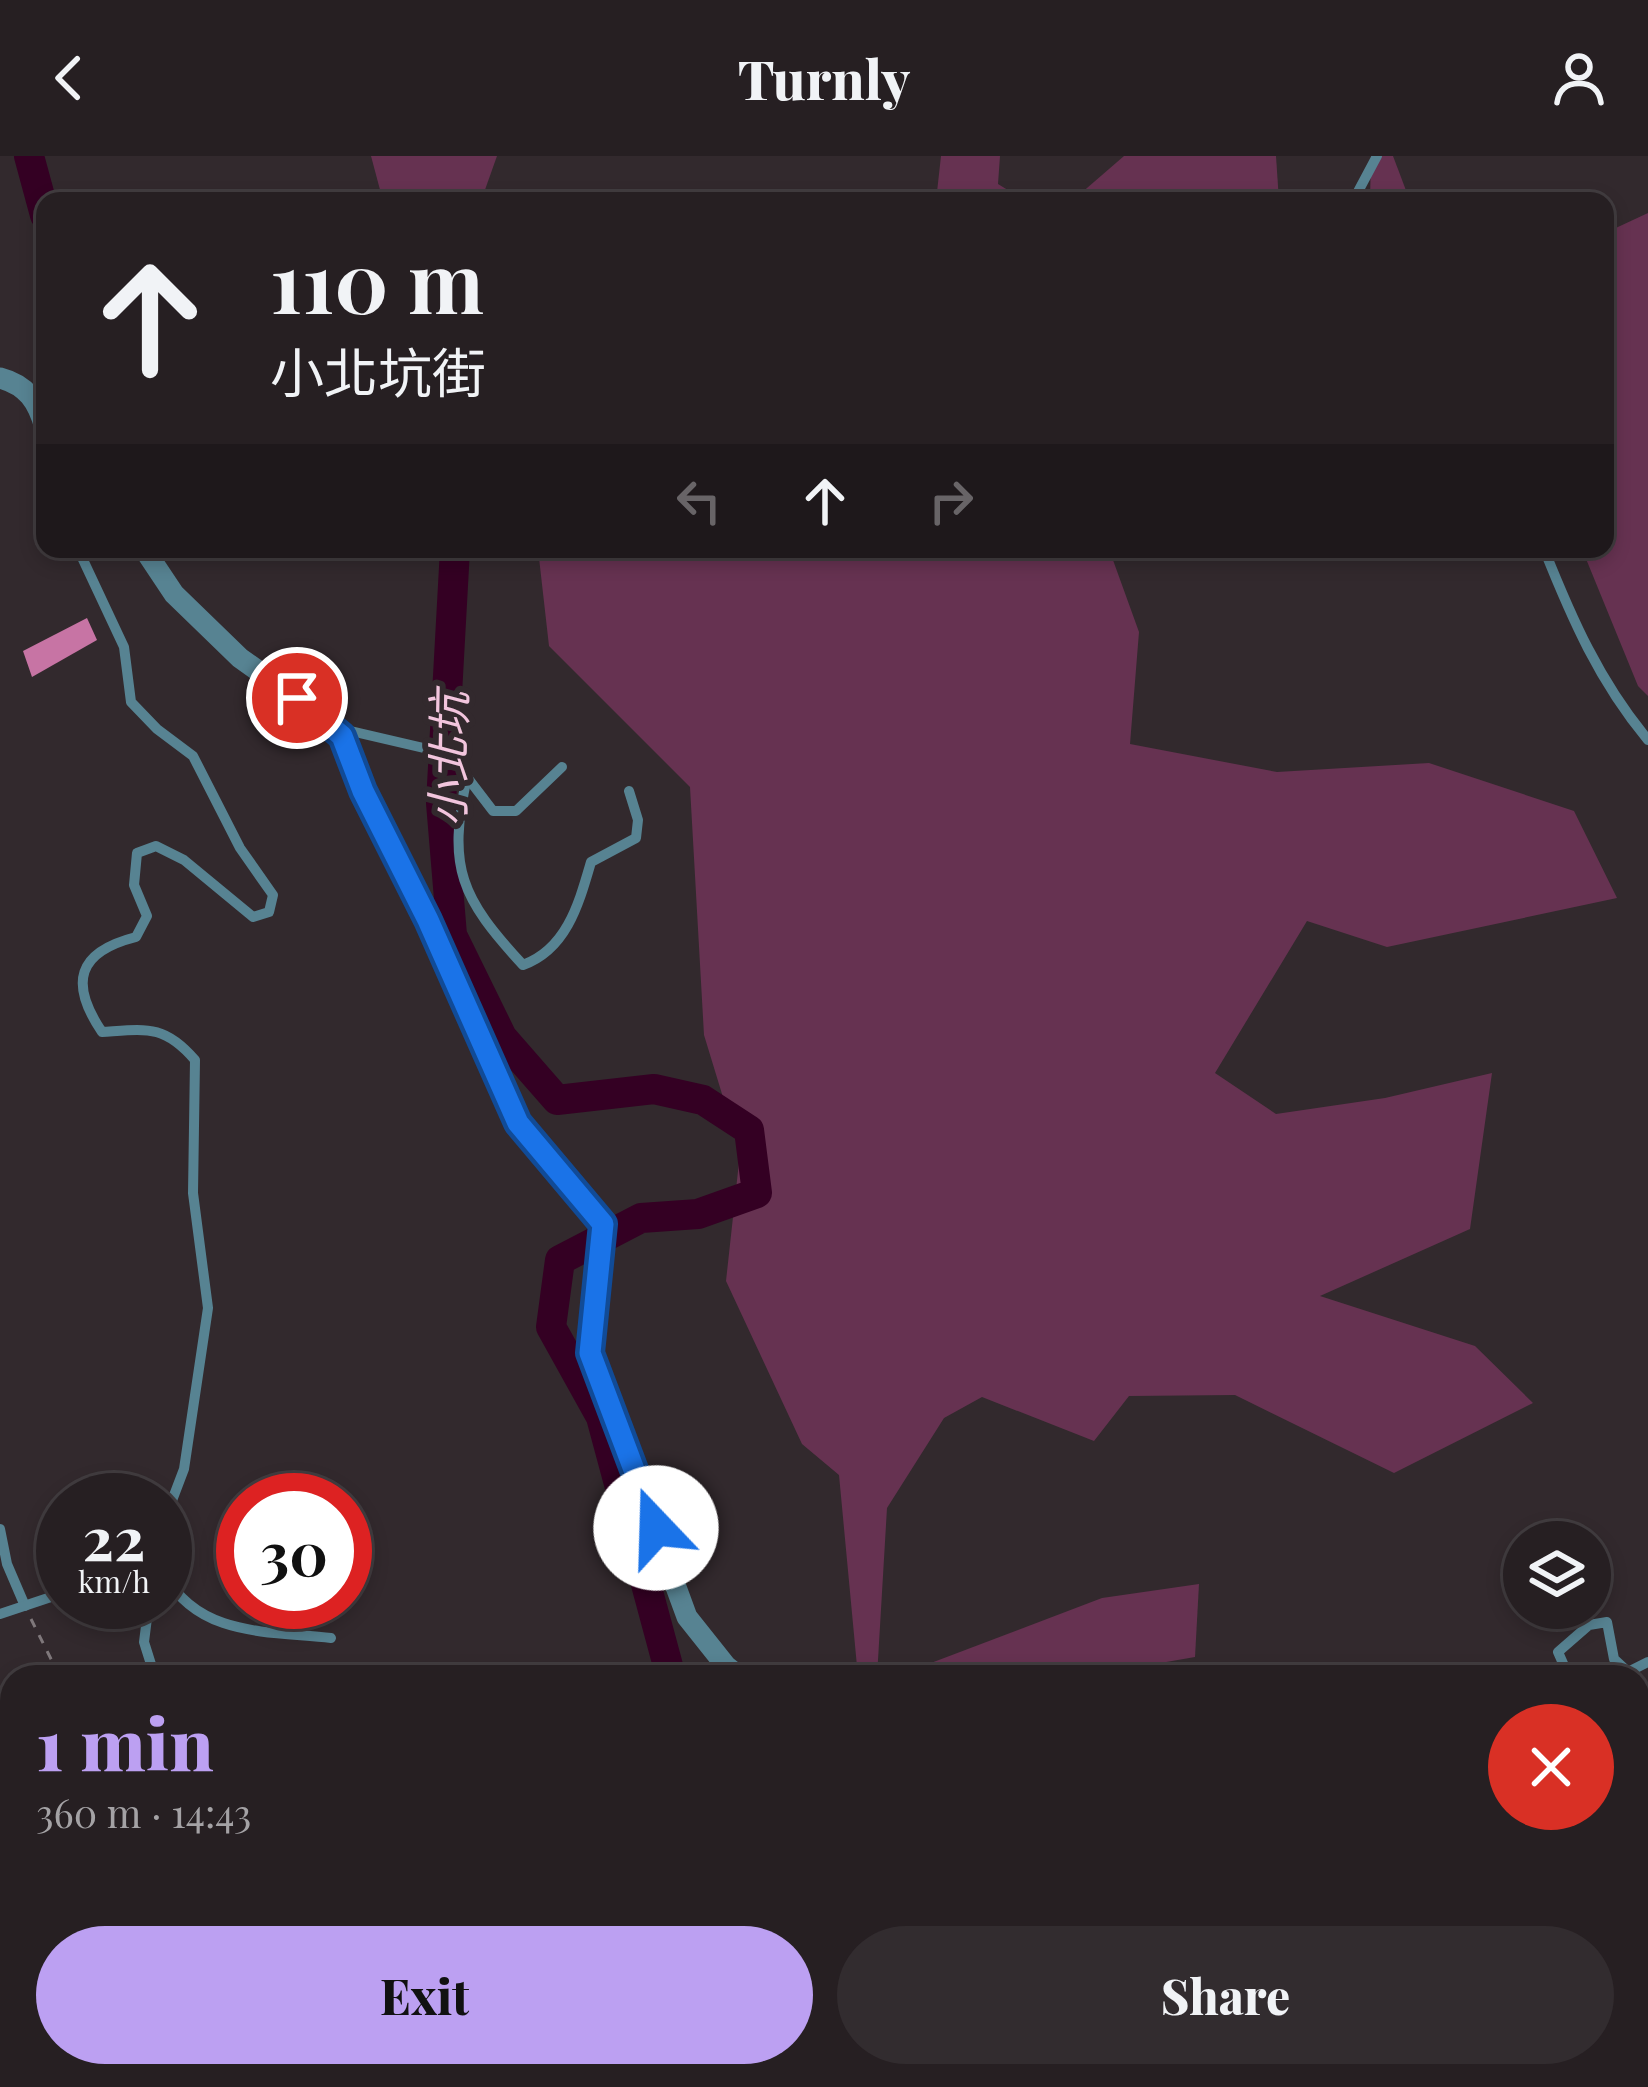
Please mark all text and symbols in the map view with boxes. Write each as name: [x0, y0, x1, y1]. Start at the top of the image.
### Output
text: Turnly: [738, 42, 910, 114]
icon: back: [36, 45, 102, 111]
icon: person: [1546, 45, 1612, 111]
text: 110 m: [270, 223, 484, 335]
icon: ahead: [72, 240, 228, 396]
text: 小北坑街: [270, 335, 486, 407]
icon: left: [666, 468, 732, 534]
icon: ahead: [792, 468, 858, 534]
icon: right: [918, 468, 984, 534]
pin: [246, 647, 348, 749]
icon: arrive: [264, 665, 330, 731]
water label: 小北坑: [415, 685, 477, 827]
position arrow: [593, 1465, 719, 1591]
speed limit sign: 30: [216, 1473, 372, 1629]
text: 22: [83, 1496, 145, 1576]
map controls: [1503, 1521, 1611, 1629]
button: layers: [1503, 1521, 1611, 1629]
text: km/h: [78, 1561, 150, 1601]
text: 1 min: [36, 1693, 214, 1789]
button: close: [1488, 1704, 1614, 1830]
text: 360 m · 14:43: [36, 1786, 251, 1838]
button: Exit: [36, 1926, 813, 2064]
button: Share: [837, 1926, 1614, 2064]

